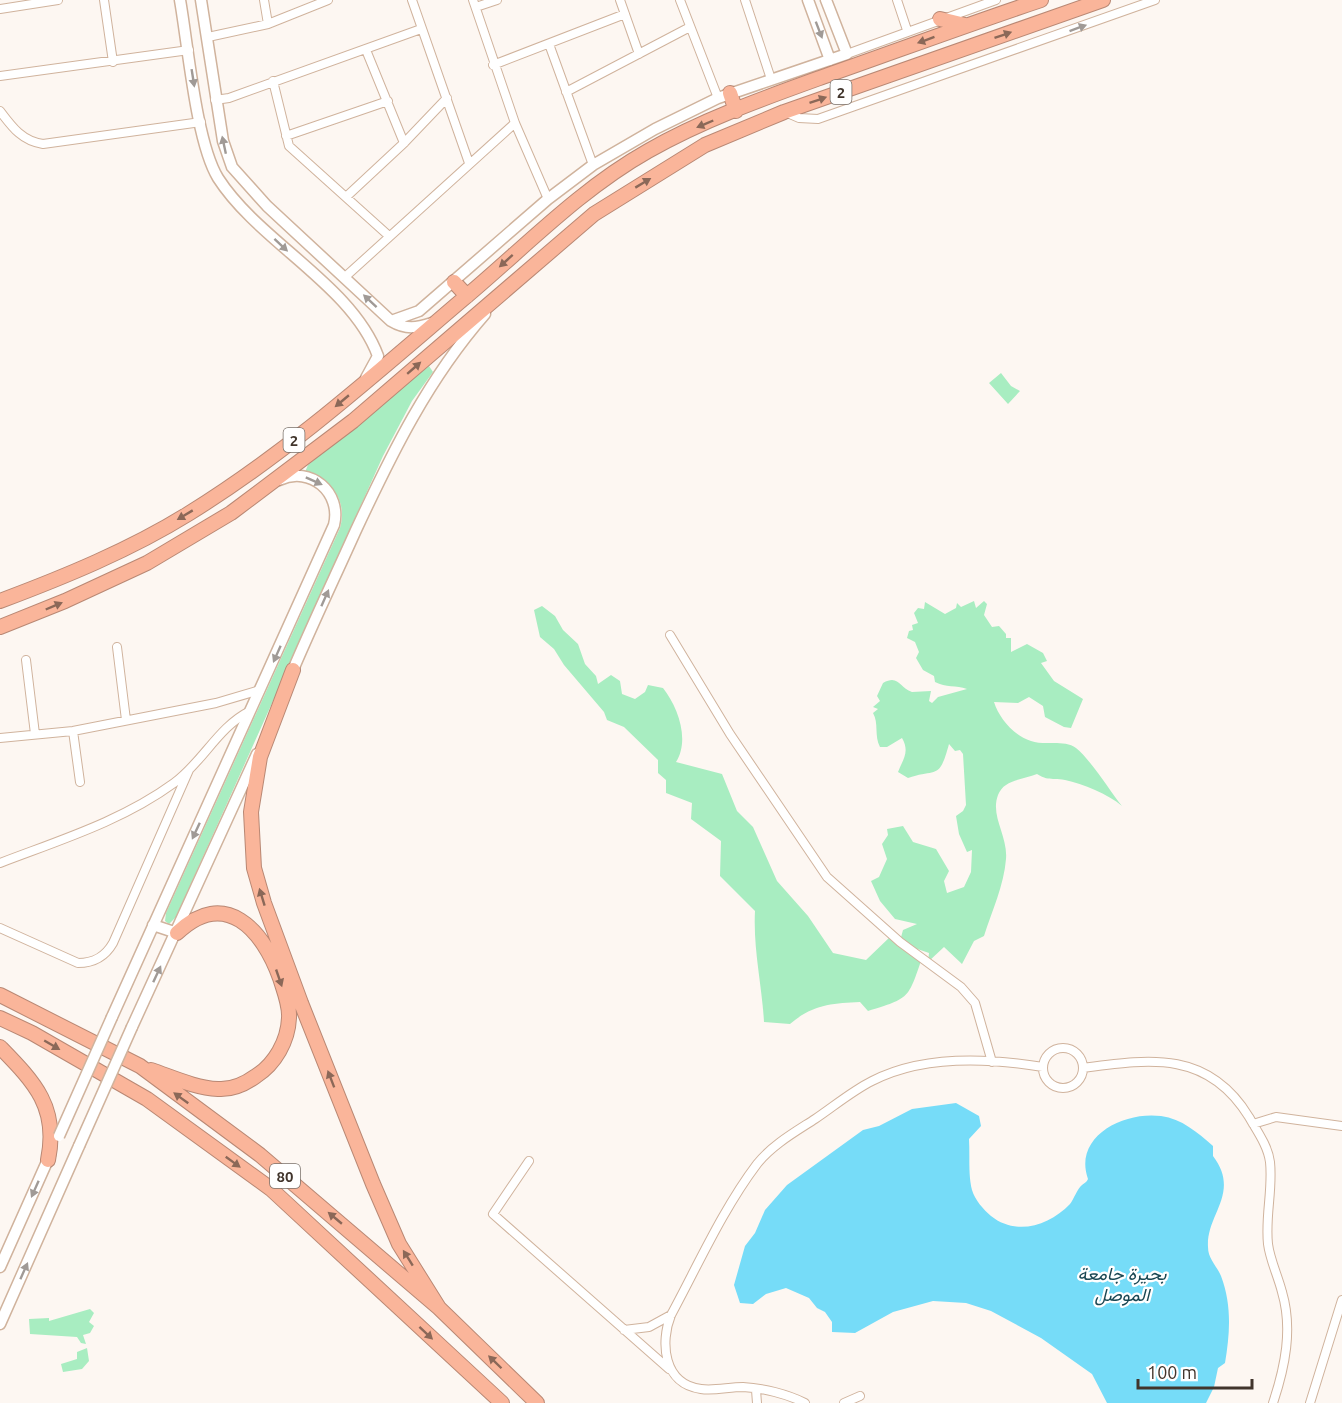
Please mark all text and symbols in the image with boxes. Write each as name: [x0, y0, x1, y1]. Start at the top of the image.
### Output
one-way arrow: [815, 21, 824, 39]
one-way arrow: [1069, 22, 1087, 32]
one-way arrow: [994, 30, 1012, 40]
one-way arrow: [917, 35, 935, 45]
one-way arrow: [189, 69, 198, 88]
road number: 2: [830, 80, 852, 104]
one-way arrow: [810, 94, 828, 104]
one-way arrow: [695, 119, 713, 129]
one-way arrow: [218, 136, 228, 154]
one-way arrow: [635, 178, 651, 189]
one-way arrow: [273, 237, 287, 251]
one-way arrow: [499, 254, 514, 268]
one-way arrow: [362, 294, 377, 308]
one-way arrow: [406, 362, 421, 375]
one-way arrow: [335, 394, 350, 407]
road number: 2: [284, 428, 304, 452]
one-way arrow: [306, 477, 323, 486]
one-way arrow: [177, 510, 193, 521]
one-way arrow: [320, 589, 329, 606]
one-way arrow: [46, 601, 63, 610]
one-way arrow: [273, 645, 282, 662]
one-way arrow: [191, 822, 201, 840]
one-way arrow: [257, 887, 266, 905]
one-way arrow: [153, 966, 162, 983]
one-way arrow: [275, 969, 285, 987]
one-way arrow: [44, 1039, 60, 1050]
one-way arrow: [326, 1070, 335, 1088]
one-way arrow: [174, 1092, 189, 1104]
one-way arrow: [225, 1156, 241, 1168]
road number: 80: [270, 1164, 300, 1188]
one-way arrow: [30, 1181, 39, 1198]
one-way arrow: [327, 1211, 343, 1224]
one-way arrow: [402, 1250, 413, 1266]
one-way arrow: [19, 1261, 29, 1279]
water label: بحيرة جامعة الموصل: [1078, 1263, 1167, 1306]
one-way arrow: [418, 1326, 433, 1339]
scale bar: [1138, 1352, 1252, 1390]
one-way arrow: [489, 1356, 503, 1370]
text: 100 m: [1147, 1362, 1197, 1382]

